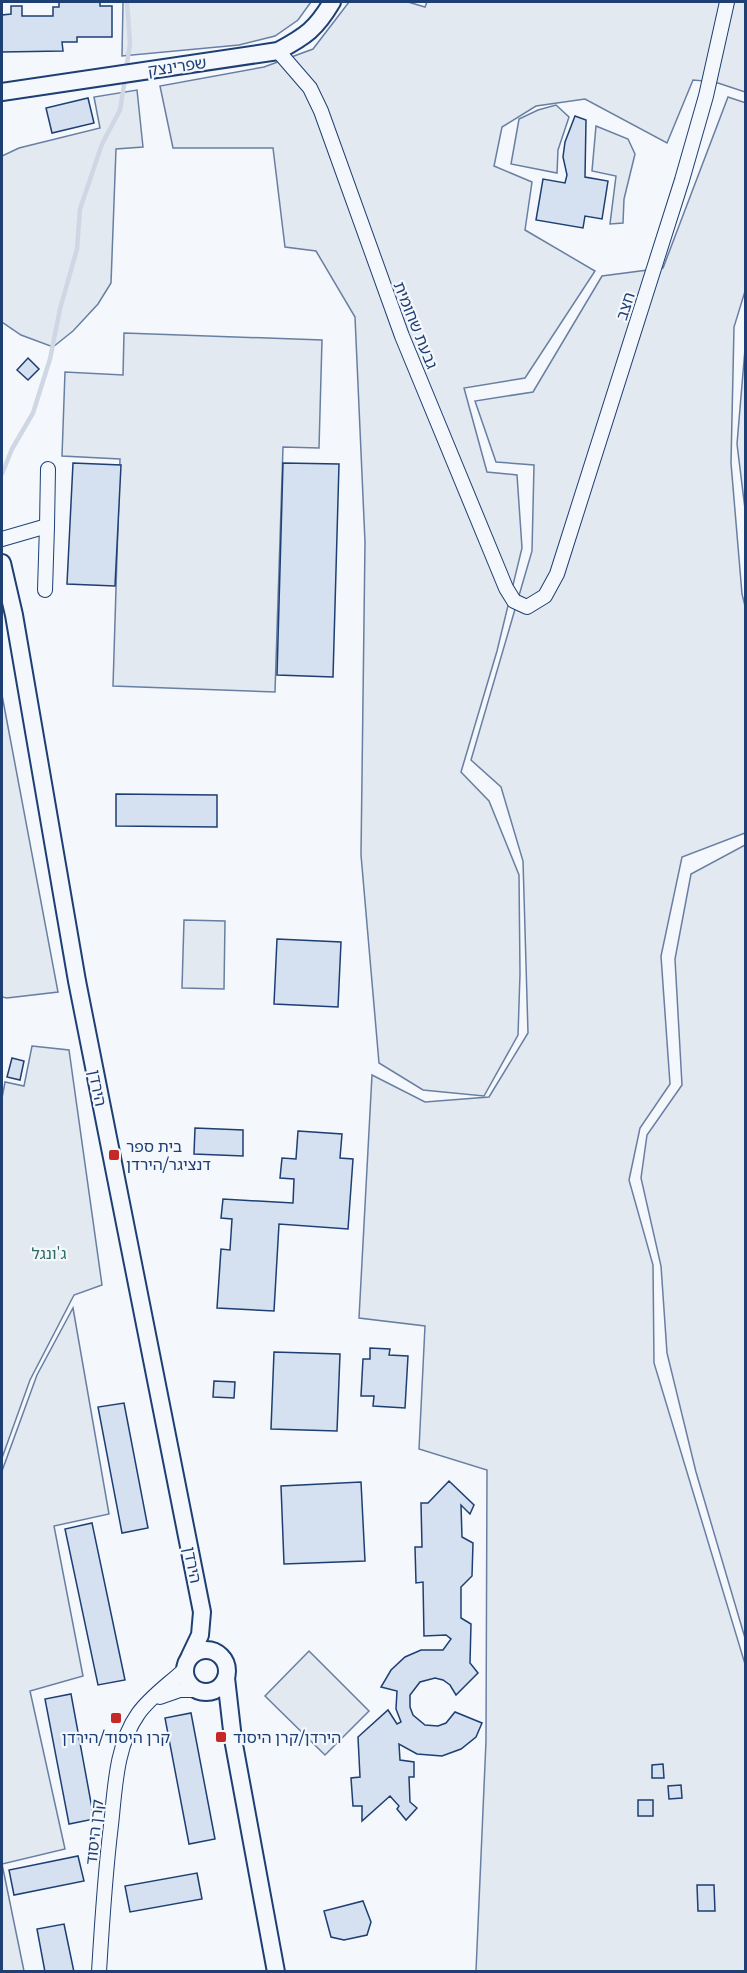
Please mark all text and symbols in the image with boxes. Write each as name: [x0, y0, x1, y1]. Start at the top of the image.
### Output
street label: שפרינצק: [146, 53, 208, 79]
street label: גבעת שחומית: [390, 279, 442, 371]
street label: חצב: [612, 290, 638, 322]
street label: הירדן: [86, 1068, 110, 1108]
place label: בית ספר דנציגר/הירדן: [126, 1137, 211, 1173]
marker: בית ספר דנציגר/הירדן: [107, 1148, 121, 1162]
park label: ג'ונגל: [32, 1244, 66, 1262]
street label: הירדן: [181, 1545, 205, 1585]
marker: קרן היסוד/הירדן: [109, 1711, 123, 1725]
place label: קרן היסוד/הירדן: [62, 1728, 170, 1746]
place label: הירדן/קרן היסוד: [233, 1728, 341, 1746]
marker: הירדן/קרן היסוד: [214, 1730, 228, 1744]
street label: קרן היסוד: [82, 1798, 106, 1866]

